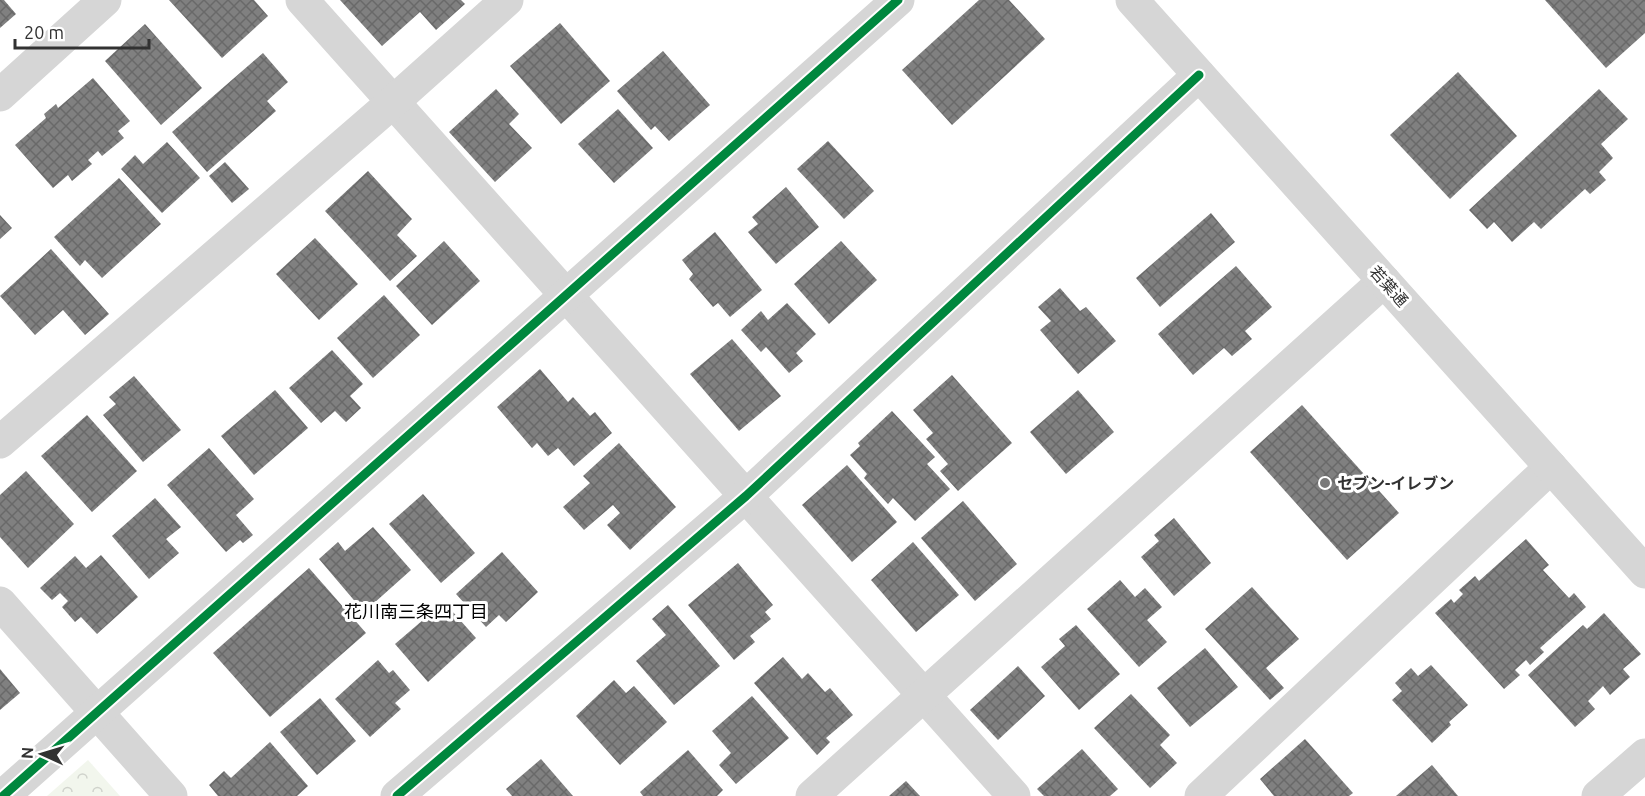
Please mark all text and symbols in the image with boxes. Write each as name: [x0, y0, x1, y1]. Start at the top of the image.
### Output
scale bar: [15, 12, 148, 50]
text: 20 m: [24, 22, 64, 42]
street label: 若葉通: [1366, 262, 1412, 310]
place label: セブン-イレブン: [1337, 474, 1454, 492]
marker: セブン-イレブン: [1318, 476, 1332, 490]
district label: 花川南三条四丁目: [344, 601, 488, 621]
north arrow: [12, 724, 72, 784]
text: N: [18, 746, 36, 760]

